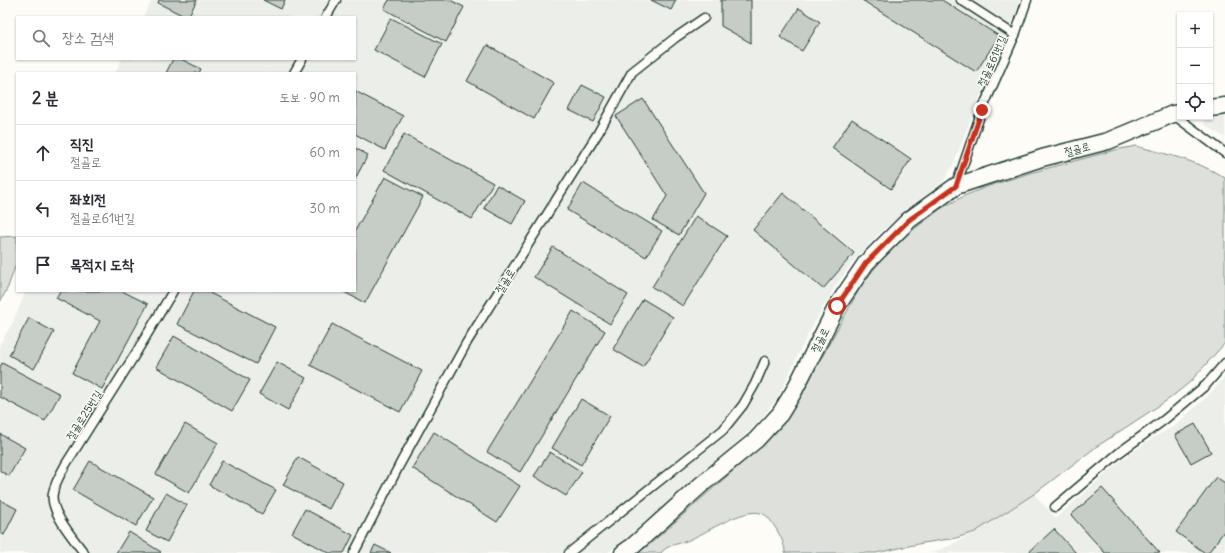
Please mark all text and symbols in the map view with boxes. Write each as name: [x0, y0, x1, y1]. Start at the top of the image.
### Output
map controls: [1177, 12, 1213, 120]
button: +: [1177, 12, 1213, 48]
search box: [16, 16, 356, 60]
icon: search: [30, 27, 52, 49]
text: 장소 검색: [62, 28, 114, 47]
street label: 절골로61번길: [974, 33, 1010, 89]
button: −: [1177, 48, 1213, 84]
button: locate: [1177, 84, 1213, 120]
text: 2 분: [32, 87, 59, 109]
text: 도보 · 90 m: [279, 89, 340, 106]
route end: [973, 101, 991, 119]
text: 직진: [70, 134, 94, 153]
street label: 절골로: [1062, 139, 1092, 159]
icon: ahead: [32, 142, 54, 164]
text: 60 m: [309, 144, 340, 161]
text: 절골로: [70, 154, 101, 171]
text: 좌회전: [70, 190, 106, 209]
icon: left: [32, 198, 54, 220]
text: 30 m: [310, 200, 340, 217]
text: 절골로61번길: [70, 210, 135, 227]
icon: arrive: [32, 254, 54, 276]
text: 목적지 도착: [70, 255, 134, 274]
street label: 절골로: [492, 266, 518, 296]
route start: [828, 297, 846, 315]
street label: 절골로: [808, 325, 832, 355]
street label: 절골로25번길: [63, 387, 105, 443]

